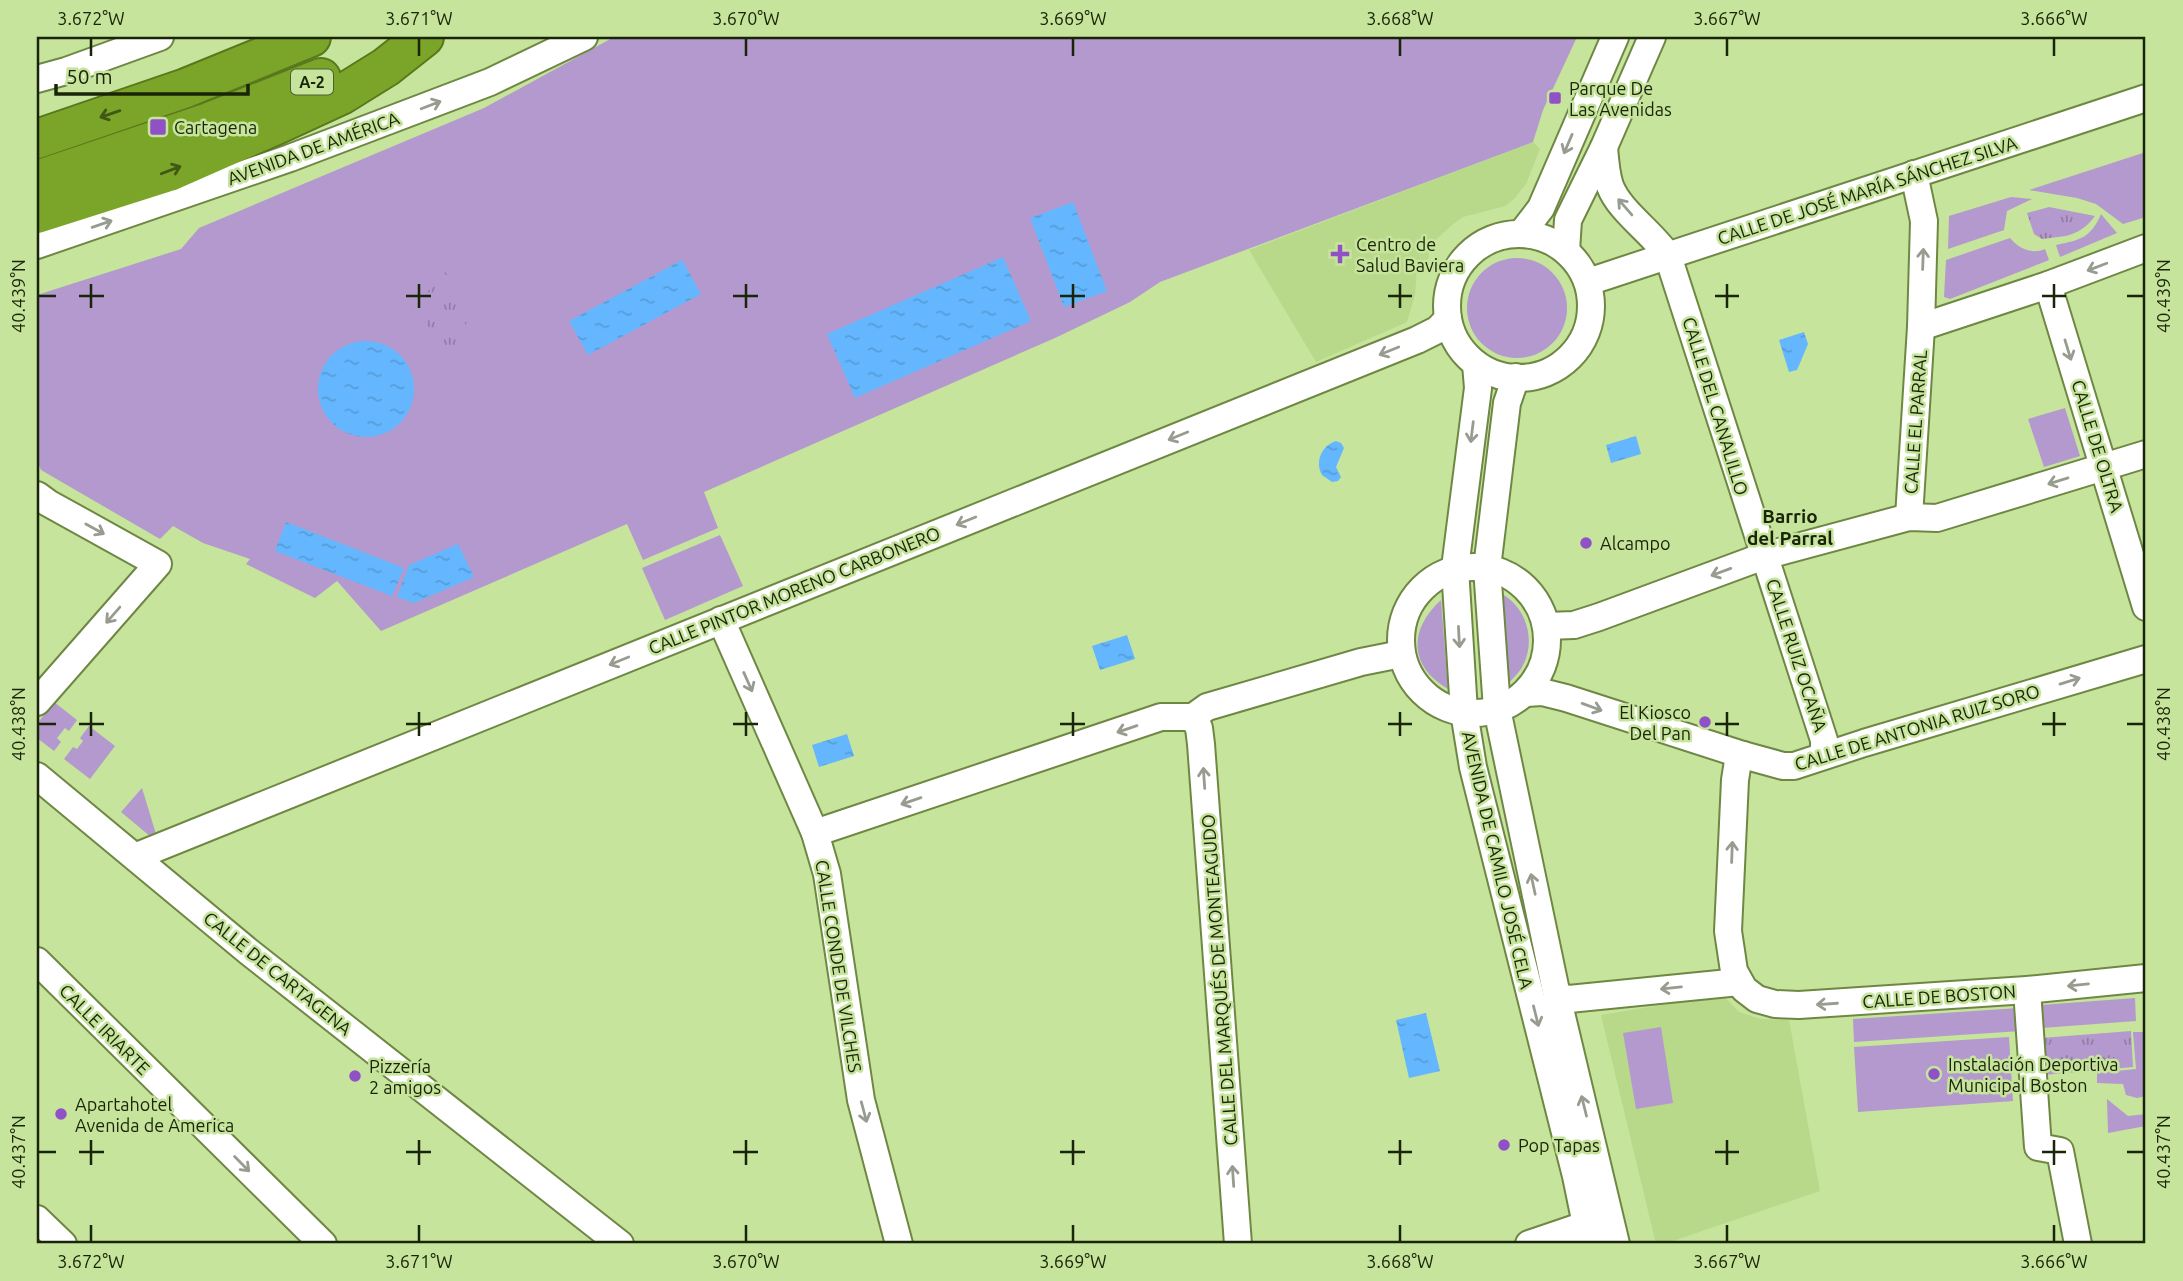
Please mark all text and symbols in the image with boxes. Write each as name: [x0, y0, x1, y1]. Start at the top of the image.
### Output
text: 3.672°W: [57, 8, 125, 28]
text: 3.671°W: [385, 8, 453, 28]
text: 3.670°W: [712, 8, 780, 28]
text: 3.669°W: [1039, 8, 1107, 28]
text: 3.668°W: [1366, 8, 1434, 28]
text: 3.667°W: [1693, 8, 1761, 28]
text: 3.666°W: [2020, 8, 2088, 28]
scale bar: [56, 52, 248, 96]
text: 50 m: [66, 64, 113, 88]
road number: A-2: [291, 69, 333, 94]
place label: Parque De Las Avenidas: [1569, 78, 1672, 119]
marker: Parque De Las Avenidas: [1547, 90, 1563, 106]
one-way arrow: [419, 97, 441, 110]
street label: AVENIDA DE AMÉRICA: [224, 107, 402, 188]
one-way arrow: [99, 109, 121, 121]
marker: Cartagena: [148, 117, 168, 137]
place label: Cartagena: [174, 117, 257, 137]
street label: CALLE DE JOSÉ MARÍA SÁNCHEZ SILVA: [1714, 131, 2020, 248]
one-way arrow: [1561, 133, 1574, 155]
one-way arrow: [160, 163, 182, 176]
one-way arrow: [1617, 198, 1633, 216]
one-way arrow: [90, 217, 112, 229]
place label: Centro de Salud Baviera: [1356, 234, 1464, 275]
marker: Centro de Salud Baviera: [1330, 244, 1350, 264]
one-way arrow: [1916, 247, 1929, 270]
text: 40.439°N: [8, 259, 28, 333]
text: 40.439°N: [2153, 259, 2173, 333]
one-way arrow: [2087, 261, 2109, 274]
street label: CALLE DEL CANALILLO: [1679, 315, 1753, 497]
one-way arrow: [2063, 339, 2076, 361]
one-way arrow: [1378, 346, 1400, 359]
street label: CALLE EL PARRAL: [1900, 349, 1930, 495]
street label: CALLE DE OLTRA: [2068, 377, 2128, 515]
one-way arrow: [1466, 420, 1479, 443]
one-way arrow: [1167, 431, 1189, 444]
one-way arrow: [2047, 476, 2069, 488]
district label: Barrio del Parral: [1747, 505, 1833, 549]
one-way arrow: [956, 515, 978, 528]
one-way arrow: [85, 522, 105, 536]
street label: CALLE PINTOR MORENO CARBONERO: [645, 522, 943, 658]
place label: Alcampo: [1600, 533, 1671, 553]
marker: Alcampo: [1578, 535, 1594, 551]
one-way arrow: [1711, 566, 1733, 579]
street label: CALLE RUIZ OCAÑA: [1763, 576, 1832, 734]
one-way arrow: [105, 606, 121, 624]
one-way arrow: [1453, 625, 1466, 647]
one-way arrow: [609, 655, 630, 668]
one-way arrow: [742, 671, 755, 692]
one-way arrow: [2059, 674, 2081, 687]
street label: CALLE DE ANTONIA RUIZ SORO: [1792, 680, 2042, 774]
text: 40.438°N: [8, 687, 28, 761]
text: 40.438°N: [2153, 687, 2173, 761]
one-way arrow: [1580, 702, 1602, 714]
place label: El Kiosco Del Pan: [1619, 702, 1691, 743]
marker: El Kiosco Del Pan: [1697, 714, 1713, 730]
one-way arrow: [1116, 724, 1138, 736]
street label: AVENIDA DE CAMILO JOSÉ CELA: [1459, 729, 1538, 991]
one-way arrow: [1197, 767, 1210, 790]
one-way arrow: [901, 796, 923, 808]
street label: CALLE DEL MARQUÉS DE MONTEAGUDO: [1196, 813, 1242, 1147]
one-way arrow: [1725, 841, 1738, 864]
street label: CALLE CONDE DE VILCHES: [812, 858, 866, 1074]
one-way arrow: [1526, 874, 1539, 896]
street label: CALLE DE CARTAGENA: [200, 907, 356, 1039]
one-way arrow: [2068, 978, 2090, 991]
street label: CALLE IRIARTE: [56, 980, 154, 1078]
street label: CALLE DE BOSTON: [1862, 981, 2016, 1011]
one-way arrow: [1660, 982, 1683, 995]
one-way arrow: [1816, 997, 1839, 1010]
one-way arrow: [1530, 1005, 1543, 1027]
place label: Instalación Deportiva Municipal Boston: [1948, 1054, 2119, 1095]
place label: Pizzería 2 amigos: [369, 1056, 441, 1097]
marker: Instalación Deportiva Municipal Boston: [1926, 1066, 1942, 1082]
marker: Pizzería 2 amigos: [347, 1068, 363, 1084]
place label: Apartahotel Avenida de America: [75, 1094, 234, 1135]
one-way arrow: [1577, 1095, 1590, 1118]
one-way arrow: [858, 1100, 871, 1122]
marker: Apartahotel Avenida de America: [53, 1106, 69, 1122]
text: 40.437°N: [8, 1115, 28, 1189]
text: 40.437°N: [2153, 1115, 2173, 1189]
place label: Pop Tapas: [1518, 1135, 1600, 1155]
marker: Pop Tapas: [1496, 1137, 1512, 1153]
one-way arrow: [233, 1155, 250, 1172]
one-way arrow: [1226, 1165, 1239, 1188]
text: 3.672°W: [57, 1251, 125, 1271]
text: 3.671°W: [385, 1251, 453, 1271]
text: 3.670°W: [712, 1251, 780, 1271]
text: 3.669°W: [1039, 1251, 1107, 1271]
text: 3.668°W: [1366, 1251, 1434, 1271]
text: 3.667°W: [1693, 1251, 1761, 1271]
text: 3.666°W: [2020, 1251, 2088, 1271]

